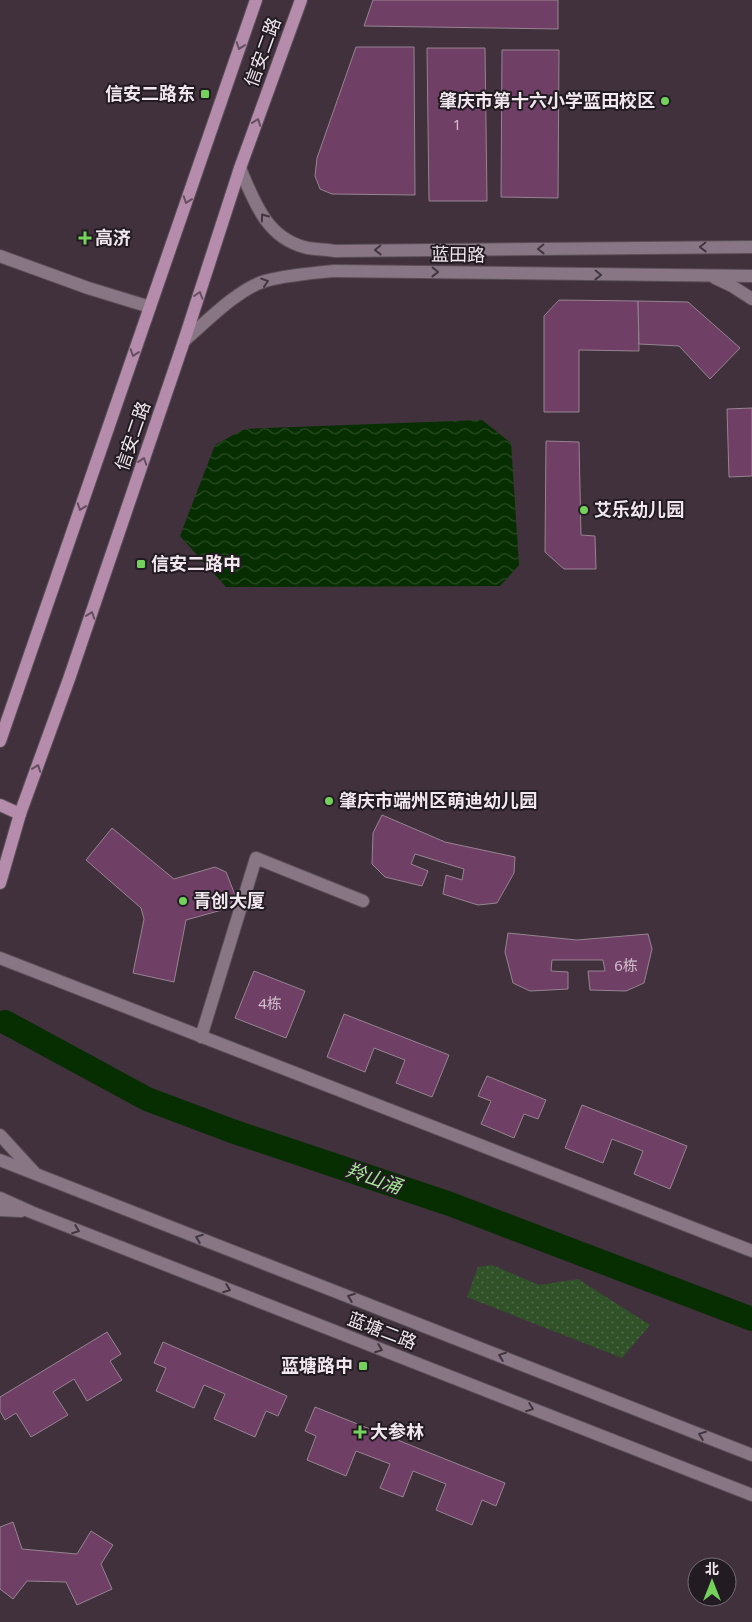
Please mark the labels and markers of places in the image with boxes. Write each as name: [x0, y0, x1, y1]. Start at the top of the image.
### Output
place label: 信安二路东: [105, 81, 195, 105]
marker: 信安二路东: [199, 88, 211, 100]
place label: 肇庆市第十六小学蓝田校区: [439, 88, 655, 112]
marker: 肇庆市第十六小学蓝田校区: [659, 95, 671, 107]
place label: 高济: [95, 225, 131, 249]
marker: 高济: [79, 232, 91, 244]
place label: 艾乐幼儿园: [594, 497, 684, 521]
marker: 艾乐幼儿园: [578, 504, 590, 516]
place label: 信安二路中: [151, 551, 241, 575]
marker: 信安二路中: [135, 558, 147, 570]
place label: 肇庆市端州区萌迪幼儿园: [339, 788, 537, 812]
marker: 肇庆市端州区萌迪幼儿园: [323, 795, 335, 807]
place label: 青创大厦: [193, 888, 265, 912]
marker: 青创大厦: [177, 895, 189, 907]
place label: 蓝塘路中: [281, 1353, 353, 1377]
marker: 蓝塘路中: [357, 1360, 369, 1372]
place label: 大参林: [370, 1419, 424, 1443]
marker: 大参林: [354, 1426, 366, 1438]

